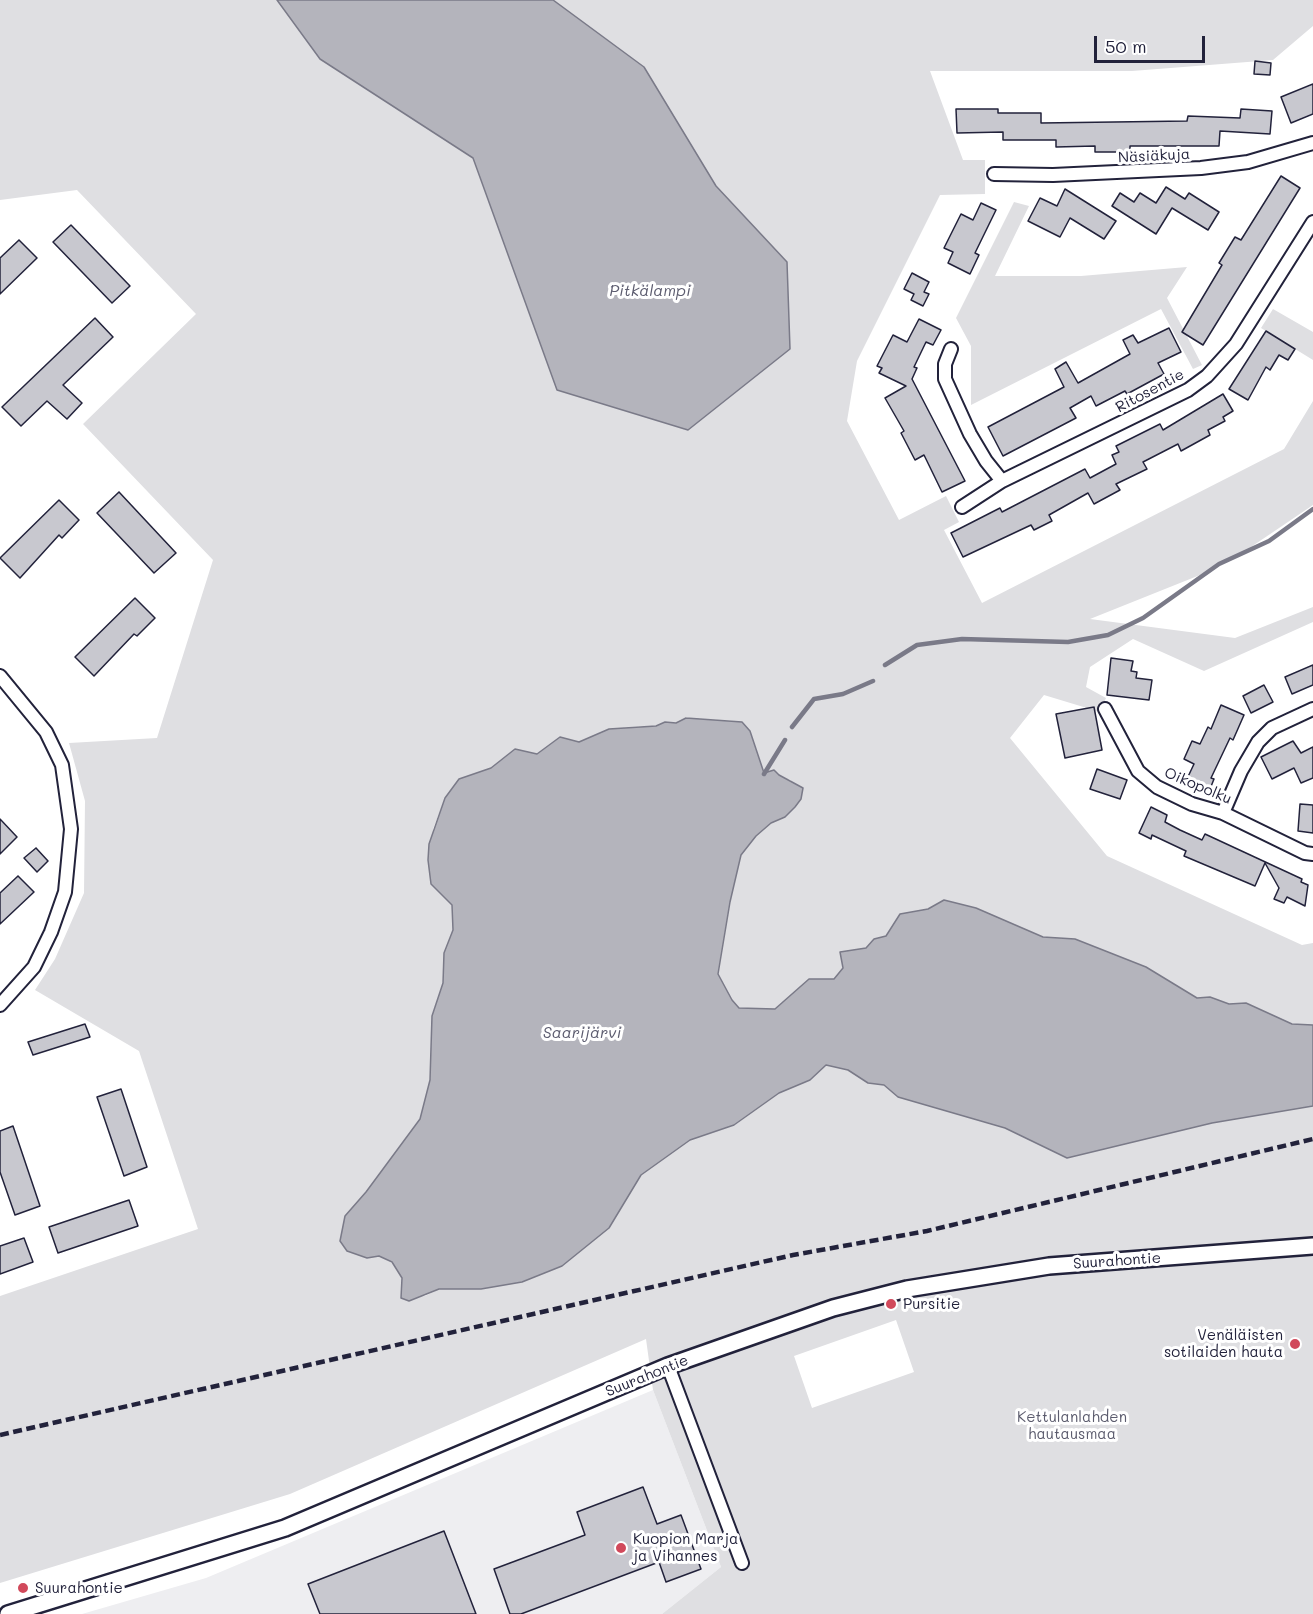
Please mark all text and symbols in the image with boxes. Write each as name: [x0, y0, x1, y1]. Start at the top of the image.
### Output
scale bar: [1097, 24, 1208, 62]
text: 50 m: [1105, 34, 1147, 58]
street label: Näsiäkuja: [1117, 145, 1191, 167]
water label: Pitkälampi: [609, 281, 691, 301]
street label: Ritosentie: [1113, 365, 1187, 417]
street label: Oikopolku: [1162, 764, 1234, 808]
water label: Saarijärvi: [543, 1023, 621, 1043]
street label: Suurahontie: [1073, 1249, 1161, 1273]
place label: Pursitie: [903, 1295, 960, 1313]
marker: Pursitie: [884, 1297, 898, 1311]
place label: Venäläisten sotilaiden hauta: [1164, 1326, 1283, 1361]
marker: Venäläisten sotilaiden hauta: [1288, 1337, 1302, 1351]
street label: Suurahontie: [603, 1351, 691, 1401]
park label: Kettulanlahden hautausmaa: [1017, 1408, 1127, 1443]
place label: Kuopion Marja ja Vihannes: [633, 1530, 738, 1565]
marker: Kuopion Marja ja Vihannes: [614, 1541, 628, 1555]
place label: Suurahontie: [35, 1579, 123, 1597]
marker: Suurahontie: [16, 1581, 30, 1595]

